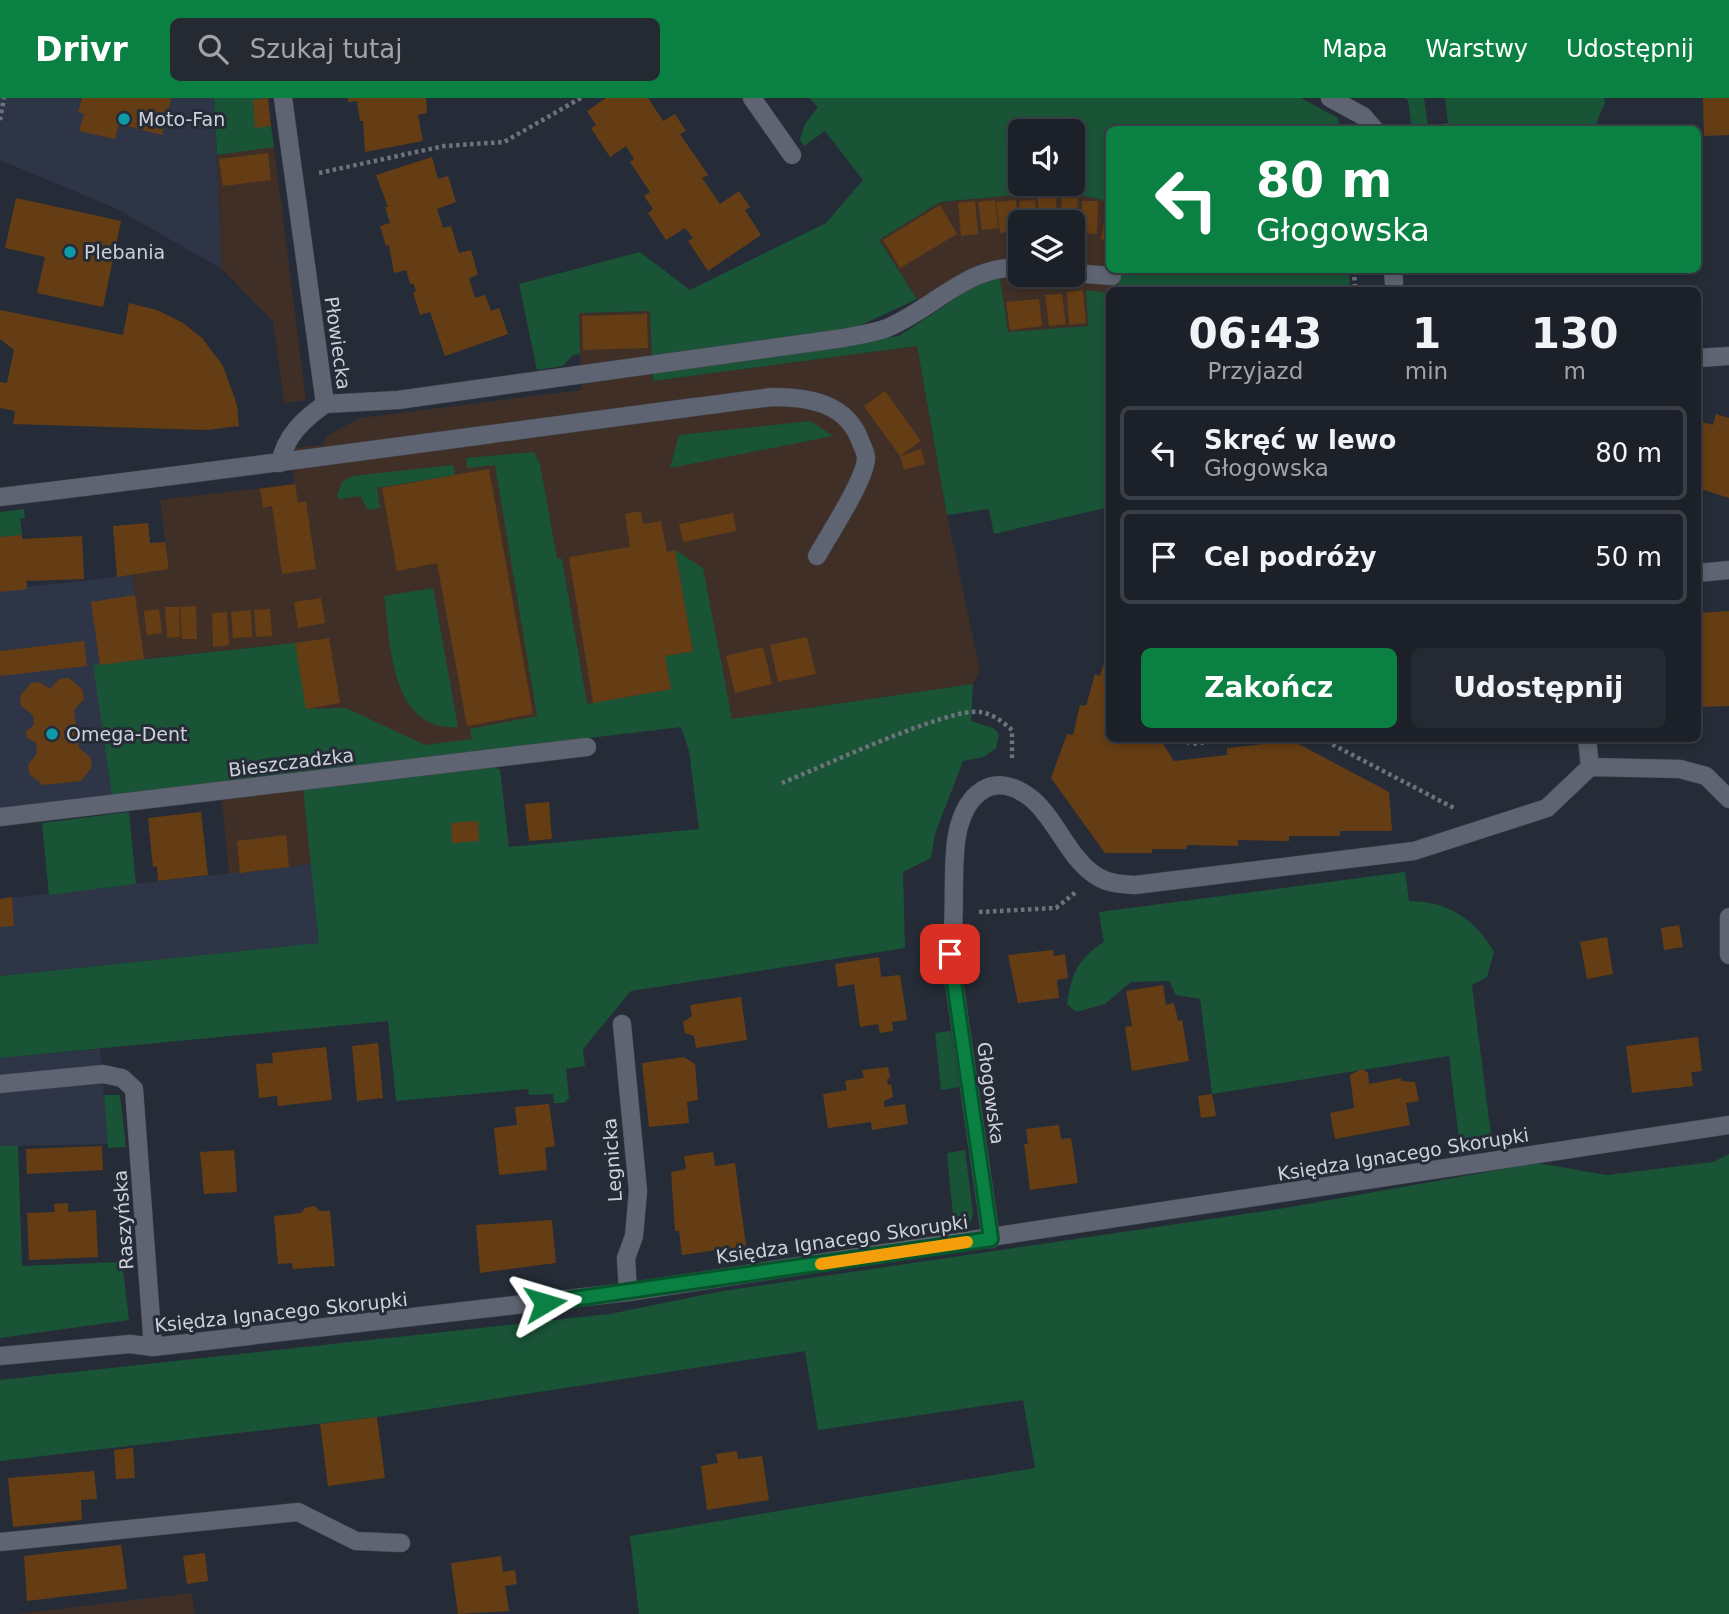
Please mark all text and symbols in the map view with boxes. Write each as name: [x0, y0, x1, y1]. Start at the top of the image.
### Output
search box: [170, 18, 660, 81]
text: Drivr: [35, 30, 128, 69]
icon: search: [194, 30, 232, 68]
text: Szukaj tutaj: [250, 34, 402, 64]
text: Mapa: [1322, 35, 1388, 63]
text: Warstwy: [1426, 35, 1528, 63]
text: Udostępnij: [1566, 35, 1694, 63]
place label: Moto-Fan: [138, 108, 225, 130]
marker: Moto-Fan: [116, 111, 132, 127]
map controls: [1008, 119, 1085, 287]
button: sound: [1008, 119, 1085, 196]
text: 80 m: [1256, 152, 1392, 209]
icon: left: [1141, 154, 1232, 245]
button: layers: [1008, 210, 1085, 287]
text: Głogowska: [1256, 211, 1430, 249]
place label: Plebania: [84, 241, 165, 263]
marker: Plebania: [62, 244, 78, 260]
street label: Płowiecka: [321, 295, 355, 391]
text: 06:43: [1189, 309, 1322, 358]
text: 1: [1412, 309, 1441, 358]
text: 130: [1531, 309, 1618, 358]
text: Przyjazd: [1208, 358, 1303, 384]
text: min: [1405, 358, 1448, 384]
text: m: [1563, 358, 1586, 384]
text: Skręć w lewo: [1204, 425, 1396, 455]
icon: left: [1145, 434, 1183, 472]
text: 80 m: [1595, 438, 1662, 468]
text: Głogowska: [1204, 455, 1329, 481]
icon: arrive: [1145, 538, 1183, 576]
text: Cel podróży: [1204, 542, 1377, 572]
text: 50 m: [1595, 542, 1662, 572]
button: Zakończ: [1141, 648, 1397, 728]
button: Udostępnij: [1411, 648, 1666, 728]
place label: Omega-Dent: [66, 723, 188, 745]
marker: Omega-Dent: [44, 726, 60, 742]
street label: Bieszczadzka: [227, 743, 355, 781]
pin: [920, 924, 980, 984]
icon: arrive: [931, 935, 969, 973]
street label: Głogowska: [973, 1040, 1009, 1146]
street label: Legnicka: [598, 1117, 626, 1203]
street label: Księdza Ignacego Skorupki: [1276, 1123, 1530, 1185]
street label: Raszyńska: [109, 1169, 137, 1271]
street label: Księdza Ignacego Skorupki: [714, 1210, 970, 1268]
position arrow: [508, 1266, 582, 1340]
street label: Księdza Ignacego Skorupki: [153, 1288, 409, 1336]

